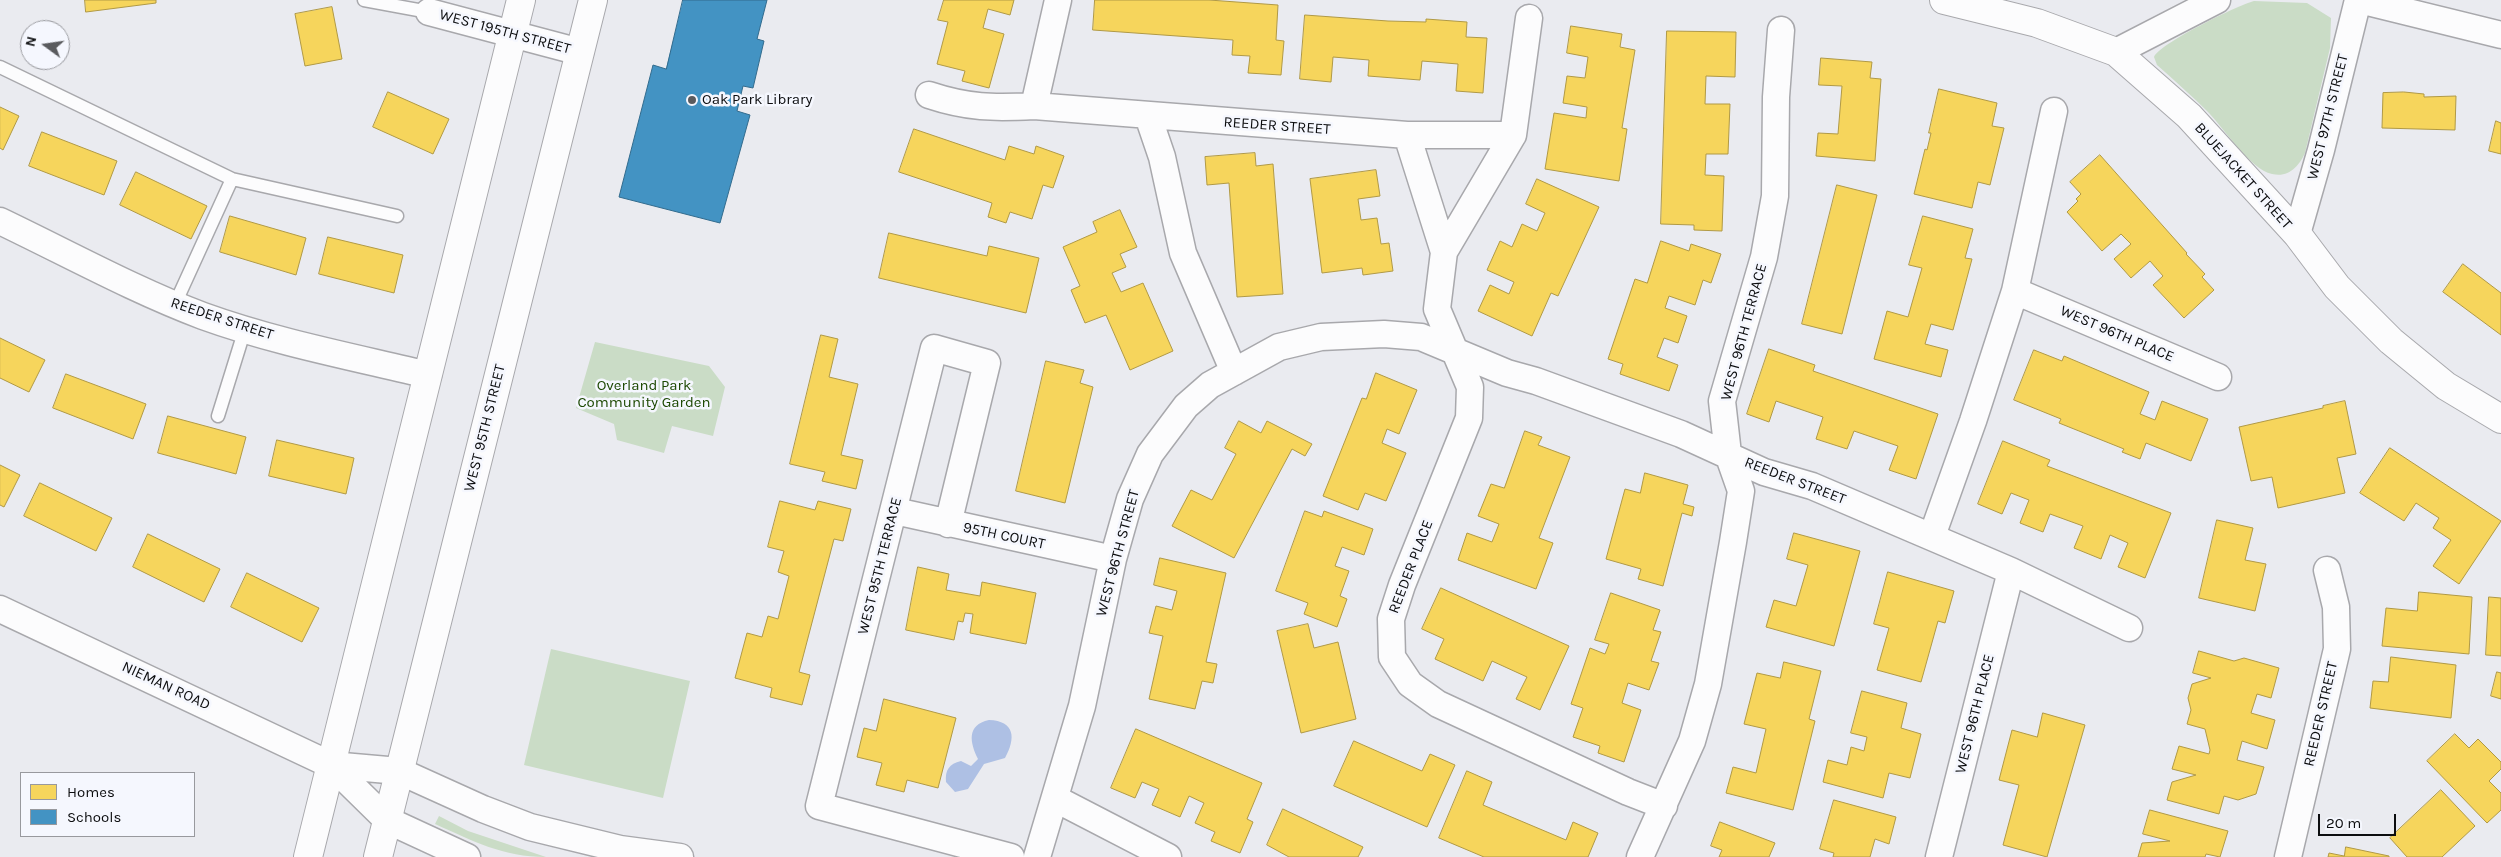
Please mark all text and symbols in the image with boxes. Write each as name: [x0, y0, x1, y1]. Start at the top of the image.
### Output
street label: WEST 195TH STREET: [437, 6, 573, 58]
north arrow: [20, 20, 70, 70]
text: N: [21, 35, 40, 48]
street label: WEST 97TH STREET: [2304, 52, 2352, 182]
place label: Oak Park Library: [702, 91, 812, 109]
marker: Oak Park Library: [686, 94, 698, 106]
street label: REEDER STREET: [1223, 113, 1331, 139]
street label: BLUEJACKET STREET: [2190, 119, 2296, 233]
street label: WEST 96TH TERRACE: [1717, 262, 1771, 402]
street label: REEDER STREET: [168, 294, 276, 344]
street label: WEST 96TH PLACE: [2057, 302, 2177, 366]
street label: WEST 95TH STREET: [460, 363, 510, 493]
park label: Overland Park Community Garden: [577, 377, 711, 412]
street label: REEDER STREET: [1742, 453, 1848, 509]
street label: WEST 96TH STREET: [1092, 488, 1144, 618]
street label: WEST 95TH TERRACE: [854, 496, 906, 636]
street label: REEDER PLACE: [1385, 518, 1437, 616]
street label: 95TH COURT: [961, 519, 1047, 553]
street label: WEST 96TH PLACE: [1952, 653, 1998, 775]
street label: NIEMAN ROAD: [119, 658, 213, 714]
street label: REEDER STREET: [2300, 660, 2342, 768]
legend: [20, 772, 195, 837]
text: Homes: [67, 783, 115, 801]
scale bar: [2321, 804, 2398, 836]
text: Schools: [67, 808, 121, 826]
text: 20 m: [2326, 814, 2361, 832]

